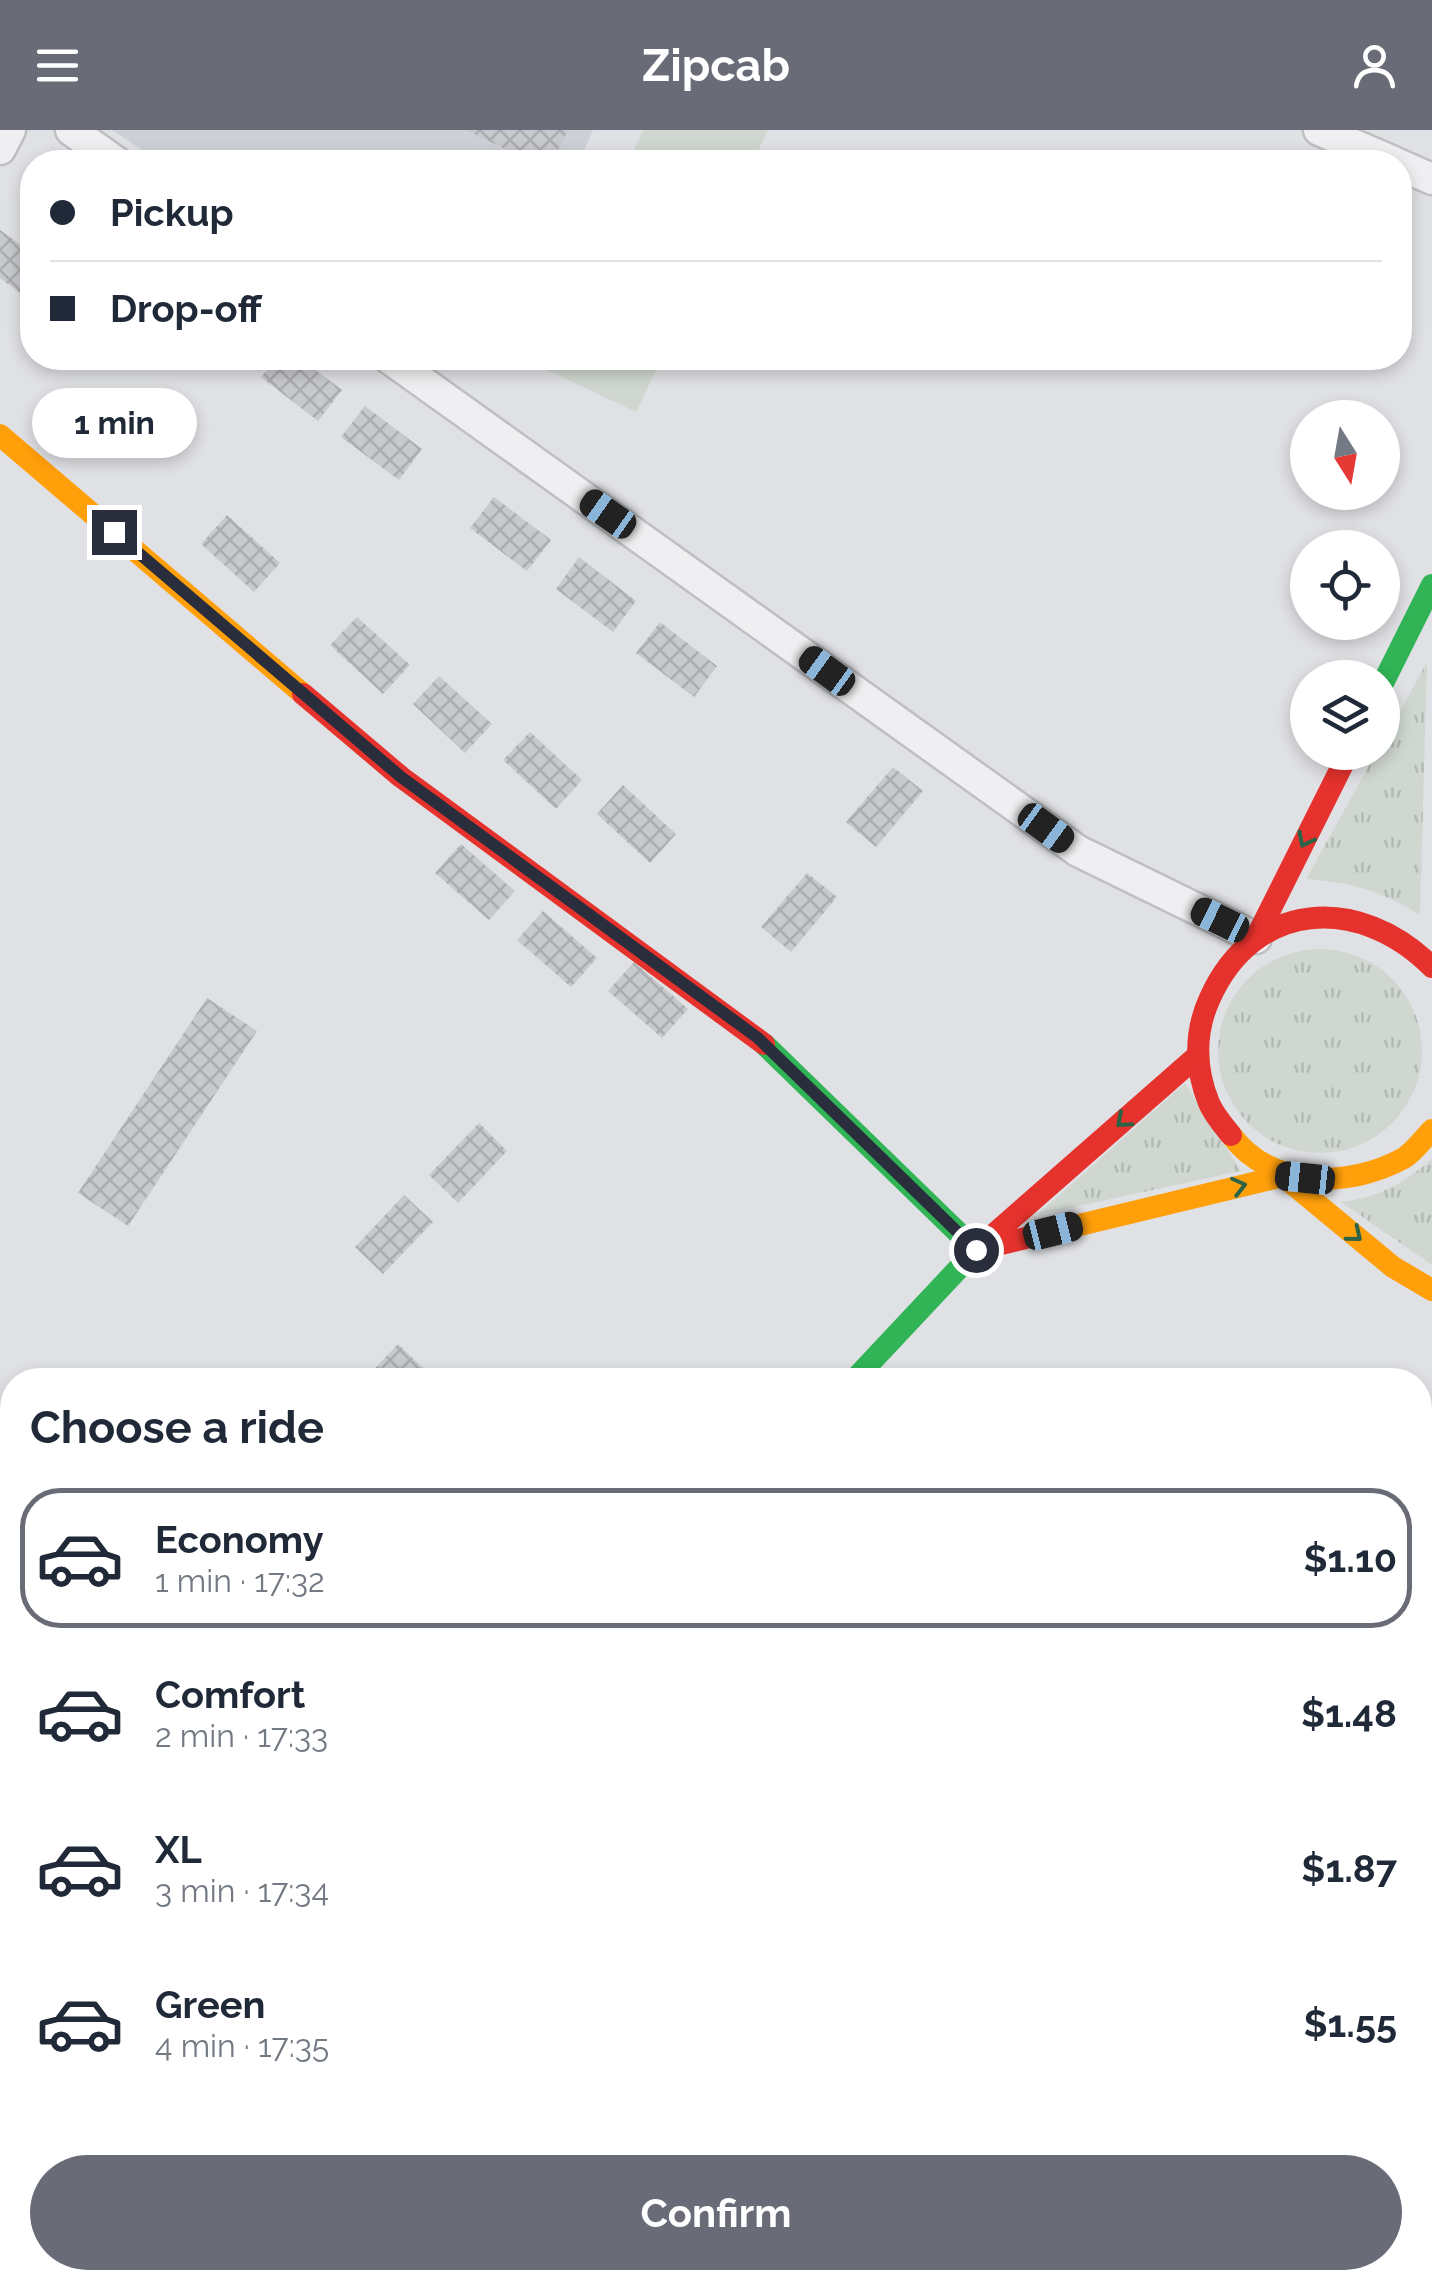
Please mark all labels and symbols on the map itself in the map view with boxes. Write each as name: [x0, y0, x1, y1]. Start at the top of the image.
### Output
callout: 1 min: [32, 387, 196, 457]
north arrow: [1290, 400, 1400, 510]
car: [575, 485, 641, 543]
route end: [92, 510, 137, 555]
car: [794, 641, 860, 701]
car: [1013, 798, 1079, 858]
one-way arrow: [1298, 829, 1317, 847]
car: [1186, 893, 1254, 947]
one-way arrow: [1116, 1109, 1135, 1127]
car: [1274, 1160, 1336, 1196]
one-way arrow: [1230, 1177, 1247, 1198]
car: [1020, 1209, 1086, 1253]
one-way arrow: [1344, 1223, 1362, 1241]
route start: [954, 1228, 999, 1273]

